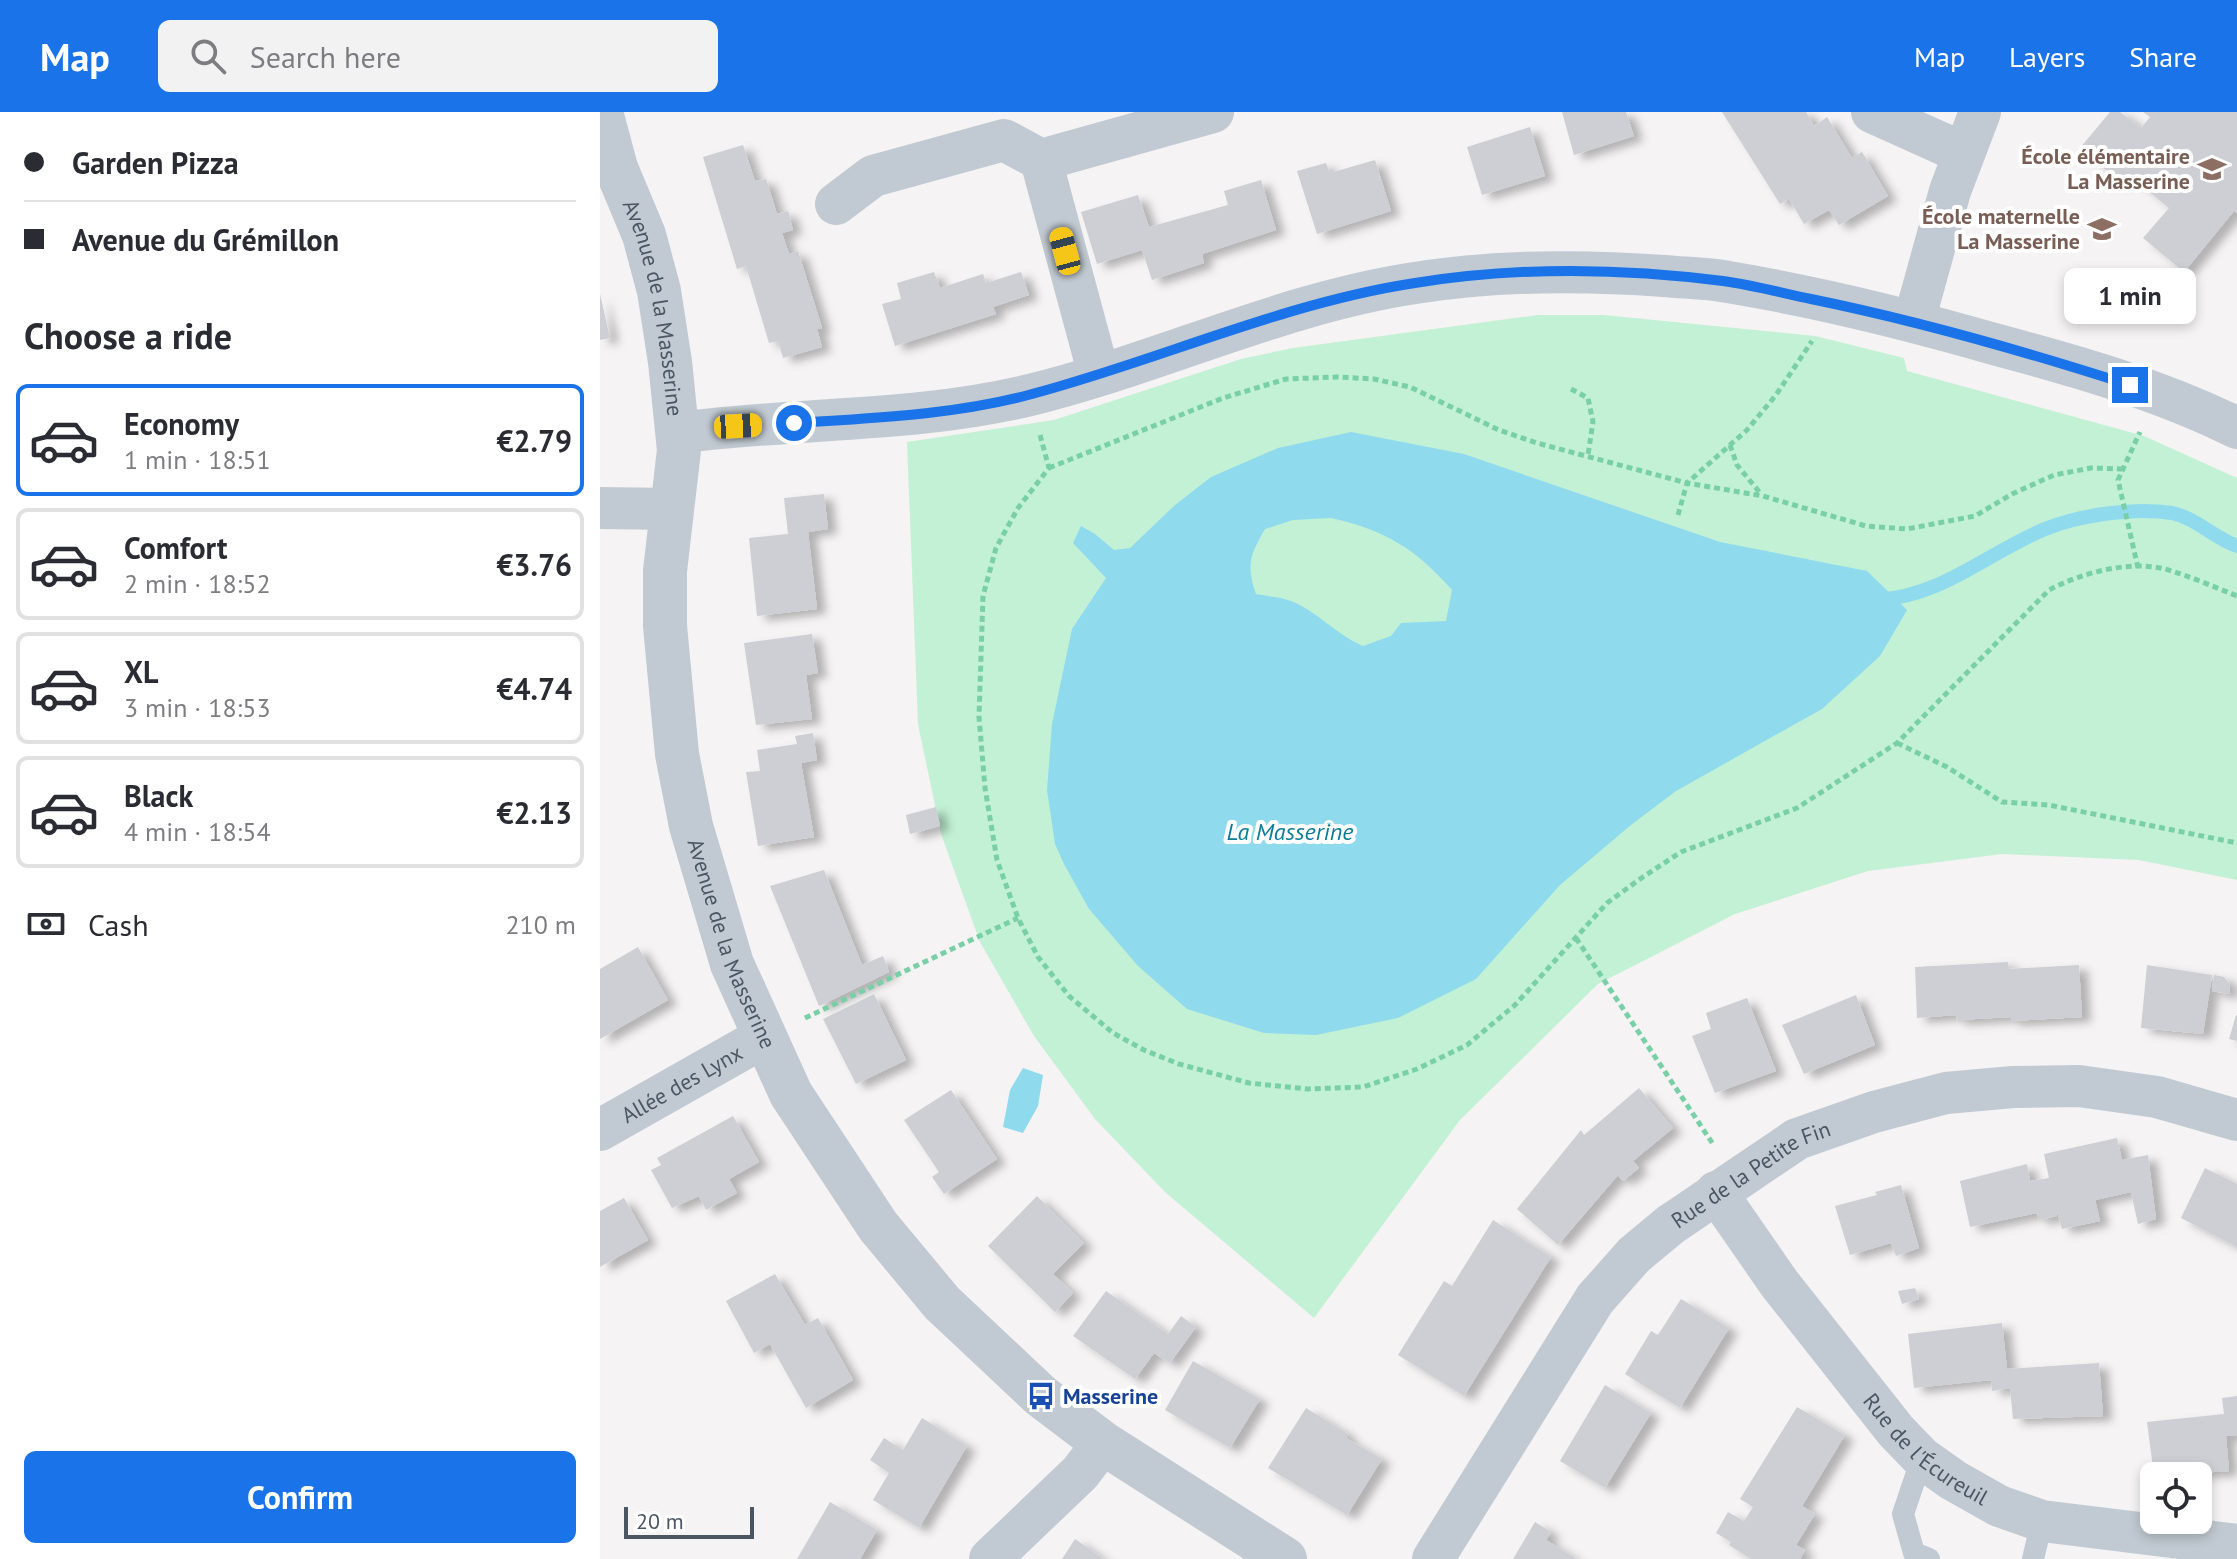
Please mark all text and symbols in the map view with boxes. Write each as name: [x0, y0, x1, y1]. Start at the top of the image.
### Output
search box: [158, 20, 718, 92]
text: Map: [40, 32, 110, 81]
icon: search: [186, 34, 230, 78]
text: Search here: [250, 37, 401, 76]
text: Map: [1914, 38, 1965, 75]
text: Layers: [2009, 38, 2085, 75]
text: Share: [2129, 38, 2197, 75]
place label: École élémentaire La Masserine: [2021, 142, 2190, 195]
text: Garden Pizza: [72, 143, 239, 182]
school or university icon: École élémentaire La Masserine: [2197, 154, 2227, 184]
street label: Avenue de la Masserine: [617, 195, 689, 417]
place label: École maternelle La Masserine: [1922, 202, 2080, 255]
school or university icon: École maternelle La Masserine: [2087, 214, 2117, 244]
text: Avenue du Grémillon: [72, 220, 339, 259]
car: [1047, 225, 1083, 277]
callout: 1 min: [2064, 269, 2196, 325]
text: 1 min: [2098, 279, 2162, 312]
text: Choose a ride: [24, 312, 232, 359]
route end: [2112, 367, 2148, 403]
icon: car: [28, 404, 100, 476]
text: Economy: [124, 404, 239, 443]
route start: [776, 405, 812, 441]
car: [713, 413, 763, 439]
text: €2.79: [497, 421, 572, 460]
text: 1 min · 18:51: [124, 443, 271, 476]
icon: car: [28, 528, 100, 600]
text: Comfort: [124, 528, 227, 567]
text: €3.76: [497, 545, 572, 584]
text: 2 min · 18:52: [124, 567, 271, 600]
icon: car: [28, 652, 100, 724]
text: XL: [124, 652, 158, 691]
text: €4.74: [497, 669, 572, 708]
text: 3 min · 18:53: [124, 691, 271, 724]
icon: car: [28, 776, 100, 848]
text: Black: [124, 776, 193, 815]
text: €2.13: [497, 793, 572, 832]
text: 4 min · 18:54: [124, 815, 271, 848]
water label: La Masserine: [1227, 816, 1353, 847]
street label: Avenue de la Masserine: [681, 835, 782, 1053]
icon: cash: [24, 902, 68, 946]
text: Cash: [88, 905, 149, 944]
text: 210 m: [505, 908, 576, 941]
street label: Allée des Lynx: [616, 1038, 747, 1129]
street label: Rue de la Petite Fin: [1666, 1114, 1834, 1234]
bus stop icon: Masserine: [1026, 1381, 1056, 1411]
place label: Masserine: [1063, 1382, 1158, 1410]
street label: Rue de l'Écureuil: [1857, 1387, 1994, 1511]
button: Confirm: [24, 1451, 576, 1543]
map controls: [2140, 1462, 2212, 1534]
button: locate: [2140, 1462, 2212, 1534]
scale bar: [624, 1503, 754, 1539]
text: 20 m: [636, 1507, 684, 1535]

